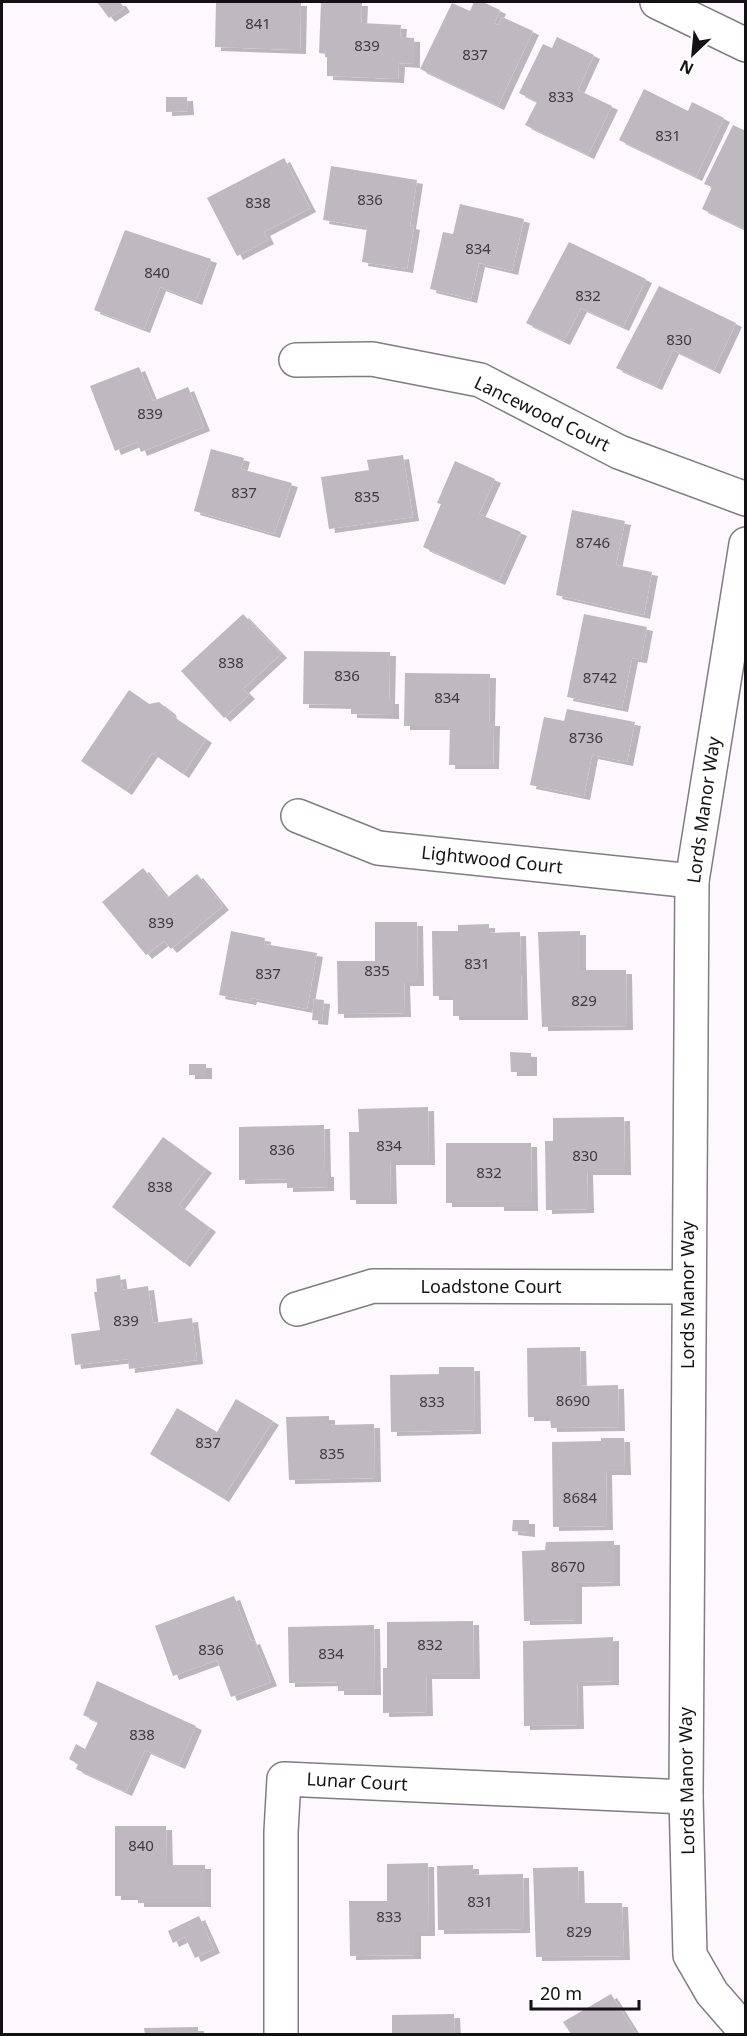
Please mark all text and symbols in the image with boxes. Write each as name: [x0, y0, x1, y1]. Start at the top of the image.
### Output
house number: 841: [245, 13, 271, 33]
north arrow: [663, 24, 723, 84]
house number: 839: [354, 35, 380, 55]
house number: 837: [462, 44, 488, 64]
text: N: [676, 55, 697, 80]
house number: 833: [548, 86, 574, 106]
house number: 831: [655, 125, 681, 145]
house number: 836: [357, 189, 383, 209]
house number: 838: [245, 192, 271, 212]
house number: 834: [465, 238, 491, 258]
house number: 840: [144, 262, 170, 282]
house number: 832: [575, 285, 601, 305]
house number: 830: [666, 329, 692, 349]
street label: Lancewood Court: [471, 370, 615, 457]
house number: 839: [137, 403, 163, 423]
house number: 837: [231, 482, 257, 502]
house number: 835: [354, 486, 380, 506]
house number: 8746: [576, 532, 610, 552]
house number: 838: [218, 652, 244, 672]
house number: 836: [334, 665, 360, 685]
house number: 8742: [583, 667, 617, 687]
house number: 834: [434, 687, 460, 707]
house number: 8736: [569, 727, 603, 747]
street label: Lords Manor Way: [681, 734, 725, 885]
street label: Lightwood Court: [420, 840, 564, 878]
house number: 839: [148, 912, 174, 932]
house number: 831: [464, 953, 490, 973]
house number: 835: [364, 960, 390, 980]
house number: 837: [255, 963, 281, 983]
house number: 829: [571, 990, 597, 1010]
house number: 834: [376, 1135, 402, 1155]
house number: 836: [269, 1139, 295, 1159]
house number: 830: [572, 1145, 598, 1165]
house number: 832: [476, 1162, 502, 1182]
house number: 838: [147, 1176, 173, 1196]
street label: Lords Manor Way: [675, 1220, 699, 1369]
street label: Loadstone Court: [421, 1274, 562, 1298]
house number: 839: [113, 1310, 139, 1330]
house number: 8690: [556, 1390, 590, 1410]
house number: 833: [419, 1391, 445, 1411]
house number: 837: [195, 1432, 221, 1452]
house number: 835: [319, 1443, 345, 1463]
house number: 8684: [563, 1487, 598, 1507]
house number: 8670: [551, 1556, 585, 1576]
house number: 832: [417, 1634, 443, 1654]
house number: 836: [198, 1639, 224, 1659]
house number: 834: [318, 1643, 344, 1663]
street label: Lords Manor Way: [673, 1706, 699, 1855]
house number: 838: [129, 1724, 155, 1744]
street label: Lunar Court: [306, 1766, 409, 1796]
house number: 840: [128, 1835, 154, 1855]
house number: 831: [467, 1891, 493, 1911]
house number: 833: [376, 1906, 402, 1926]
house number: 829: [566, 1921, 592, 1941]
scale bar: [531, 1973, 639, 2011]
text: 20 m: [540, 1981, 582, 2005]

